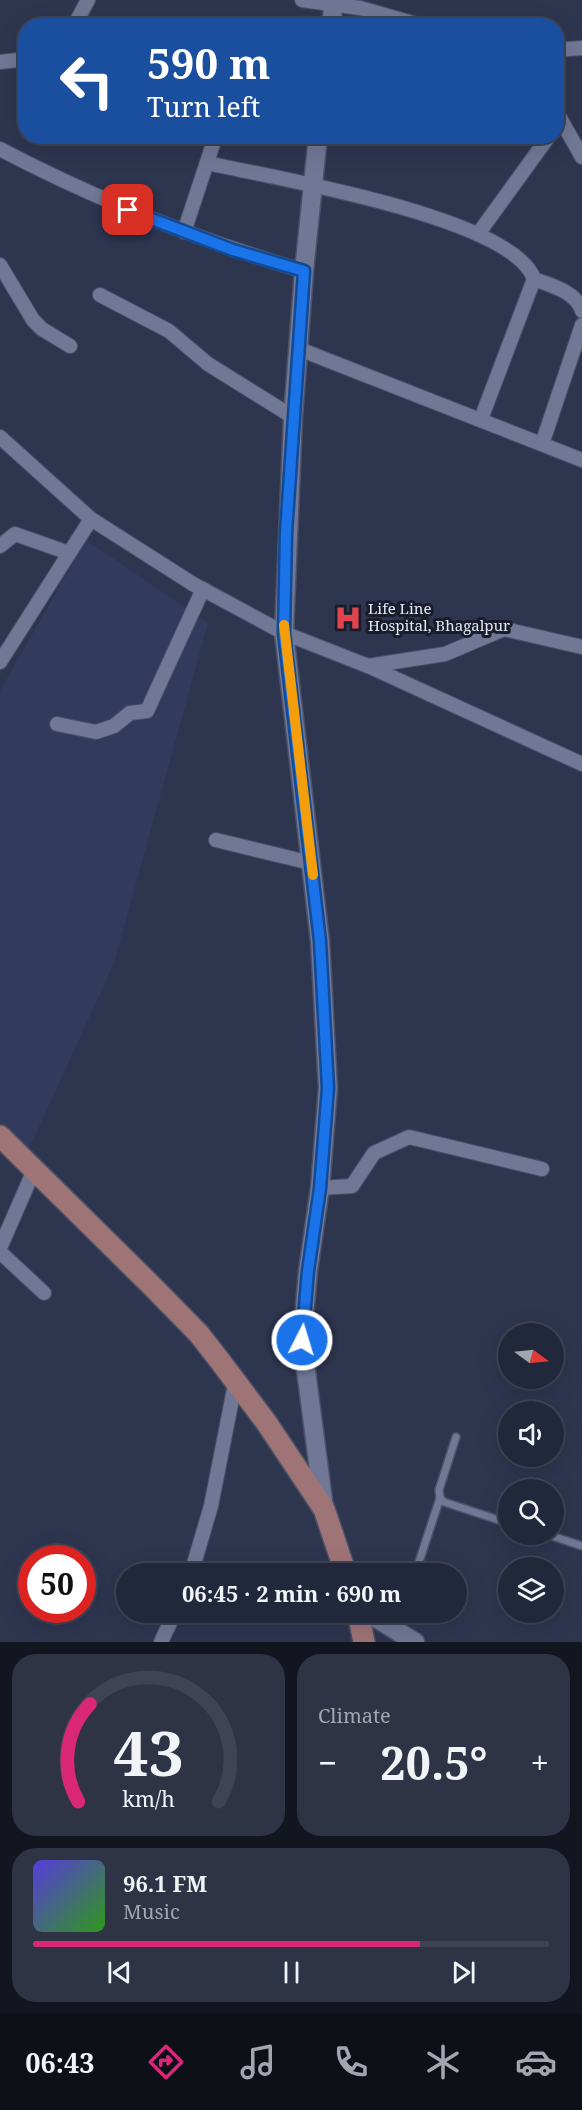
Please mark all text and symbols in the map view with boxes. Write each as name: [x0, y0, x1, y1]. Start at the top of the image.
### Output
text: 590 m: [147, 34, 271, 91]
icon: left: [48, 42, 126, 120]
text: Turn left: [147, 88, 260, 125]
pin: [102, 184, 153, 235]
icon: arrive: [111, 193, 144, 226]
place label: Life Line Hospital, Bhagalpur: [368, 598, 510, 635]
hospital icon: Life Line Hospital, Bhagalpur: [333, 603, 363, 633]
position arrow: [270, 1308, 334, 1372]
north arrow: [498, 1323, 564, 1389]
map controls: [498, 1323, 564, 1623]
button: sound: [498, 1401, 564, 1467]
button: search: [498, 1479, 564, 1545]
speed limit sign: 50: [18, 1545, 96, 1623]
button: layers: [498, 1557, 564, 1623]
text: 06:45 · 2 min · 690 m: [182, 1578, 401, 1608]
text: Climate: [318, 1702, 391, 1729]
text: 43: [113, 1709, 184, 1794]
text: 20.5°: [380, 1732, 488, 1793]
text: −: [318, 1740, 337, 1785]
text: +: [531, 1740, 549, 1785]
text: km/h: [122, 1784, 175, 1813]
text: 96.1 FM: [123, 1868, 207, 1898]
text: Music: [123, 1898, 180, 1925]
icon: previous: [103, 1956, 136, 1989]
icon: pause: [275, 1956, 308, 1989]
icon: next: [447, 1956, 480, 1989]
icon: directions: [145, 2041, 187, 2083]
icon: music: [237, 2041, 279, 2083]
icon: phone: [330, 2041, 372, 2083]
icon: climate: [422, 2041, 464, 2083]
icon: car: [515, 2041, 557, 2083]
text: 06:43: [25, 2044, 94, 2081]

